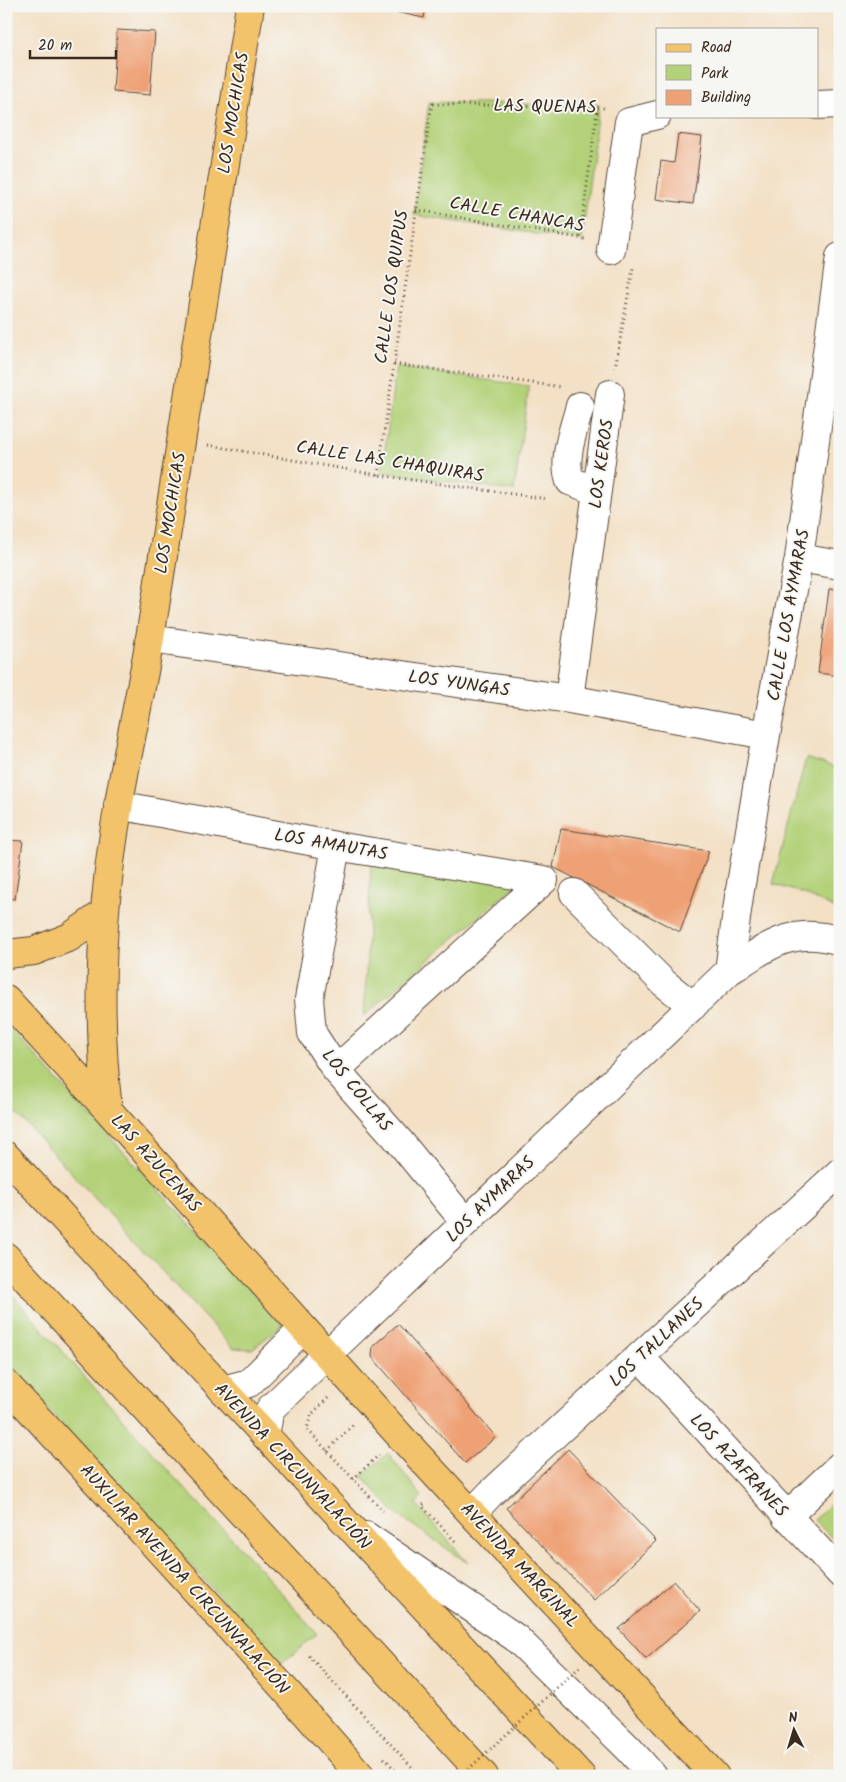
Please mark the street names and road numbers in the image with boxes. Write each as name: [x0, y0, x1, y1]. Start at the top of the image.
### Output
street label: LOS MOCHICAS: [211, 50, 258, 176]
street label: LAS QUENAS: [493, 92, 597, 123]
street label: CALLE CHANCAS: [447, 189, 587, 242]
street label: CALLE LOS QUIPUS: [367, 208, 418, 366]
street label: LOS KEROS: [582, 417, 623, 511]
street label: CALLE LAS CHAQUIRAS: [294, 433, 486, 492]
street label: LOS MOCHICAS: [148, 450, 195, 576]
street label: CALLE LOS AYMARAS: [760, 527, 819, 704]
street label: LOS YUNGAS: [406, 663, 512, 706]
street label: LOS AMAUTAS: [272, 821, 390, 870]
street label: LOS COLLAS: [313, 1043, 399, 1139]
street label: LAS AZUCENAS: [102, 1108, 208, 1220]
street label: LOS AYMARAS: [440, 1149, 543, 1250]
street label: LOS TALLANES: [603, 1291, 712, 1395]
street label: AVENIDA CIRCUNVALACIÓN: [206, 1377, 378, 1557]
street label: LOS AZAFRANES: [682, 1407, 794, 1525]
street label: AUXILIAR AVENIDA CIRCUNVALACIÓN: [72, 1458, 296, 1702]
street label: AVENIDA MARGINAL: [452, 1496, 585, 1636]

